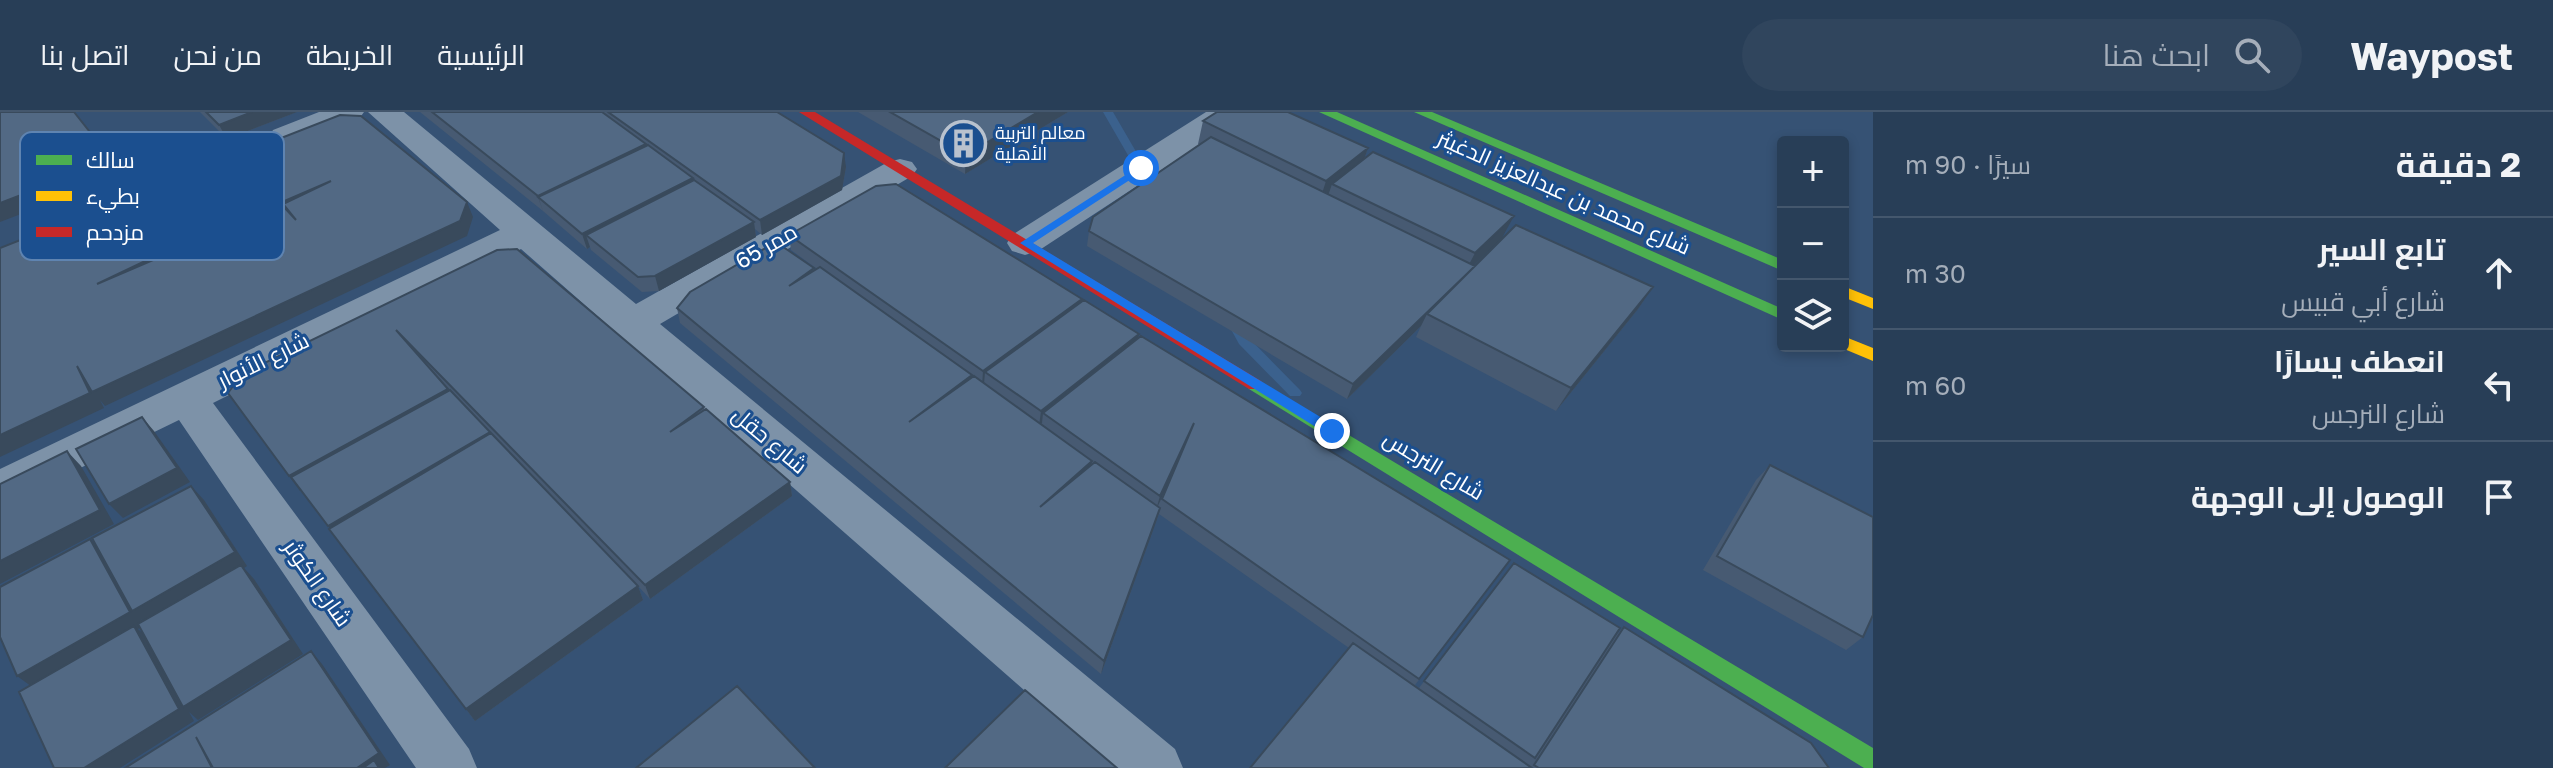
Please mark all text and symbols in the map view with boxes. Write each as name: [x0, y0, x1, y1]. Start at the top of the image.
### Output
search box: [1742, 19, 2302, 91]
icon: search: [2230, 33, 2274, 77]
text: Waypost: [2350, 33, 2513, 78]
text: ابحث هنا: [2102, 37, 2210, 73]
text: اتصل بنا: [40, 38, 129, 71]
text: من نحن: [173, 38, 262, 71]
text: الخريطة: [306, 38, 393, 71]
text: الرئيسية: [437, 38, 525, 71]
building icon: معالم التربية الأهلية: [940, 119, 988, 167]
place label: معالم التربية الأهلية: [995, 121, 1086, 164]
street label: شارع محمد بن عبدالعزيز الدغيثر: [1431, 123, 1695, 261]
legend: [20, 132, 284, 260]
map controls: [1777, 136, 1849, 352]
button: +: [1777, 136, 1849, 208]
text: 2 دقيقة: [2396, 144, 2521, 184]
text: سالك: [86, 146, 135, 173]
text: سيرًا · 90 m: [1905, 149, 2031, 180]
route start: [1123, 150, 1159, 186]
text: بطيء: [86, 182, 140, 213]
button: −: [1777, 208, 1849, 280]
street label: ممر 65: [730, 217, 802, 274]
text: مزدحم: [86, 218, 144, 248]
text: تابع السير: [2318, 231, 2445, 267]
icon: ahead: [2477, 251, 2521, 295]
text: 30 m: [1905, 258, 1966, 289]
button: layers: [1777, 280, 1849, 352]
text: شارع أبي قبيس: [2281, 286, 2445, 317]
street label: شارع الأنوار: [211, 326, 314, 396]
text: انعطف يسارًا: [2274, 343, 2445, 379]
icon: left: [2477, 363, 2521, 407]
text: 60 m: [1905, 370, 1966, 401]
text: شارع النرجس: [2312, 398, 2445, 429]
street label: شارع حقل: [726, 400, 813, 480]
route end: [1314, 413, 1350, 449]
street label: شارع النرجس: [1378, 424, 1490, 507]
icon: arrive: [2477, 475, 2521, 519]
text: الوصول إلى الوجهة: [2191, 479, 2445, 515]
street label: شارع الكوثر: [276, 532, 358, 632]

